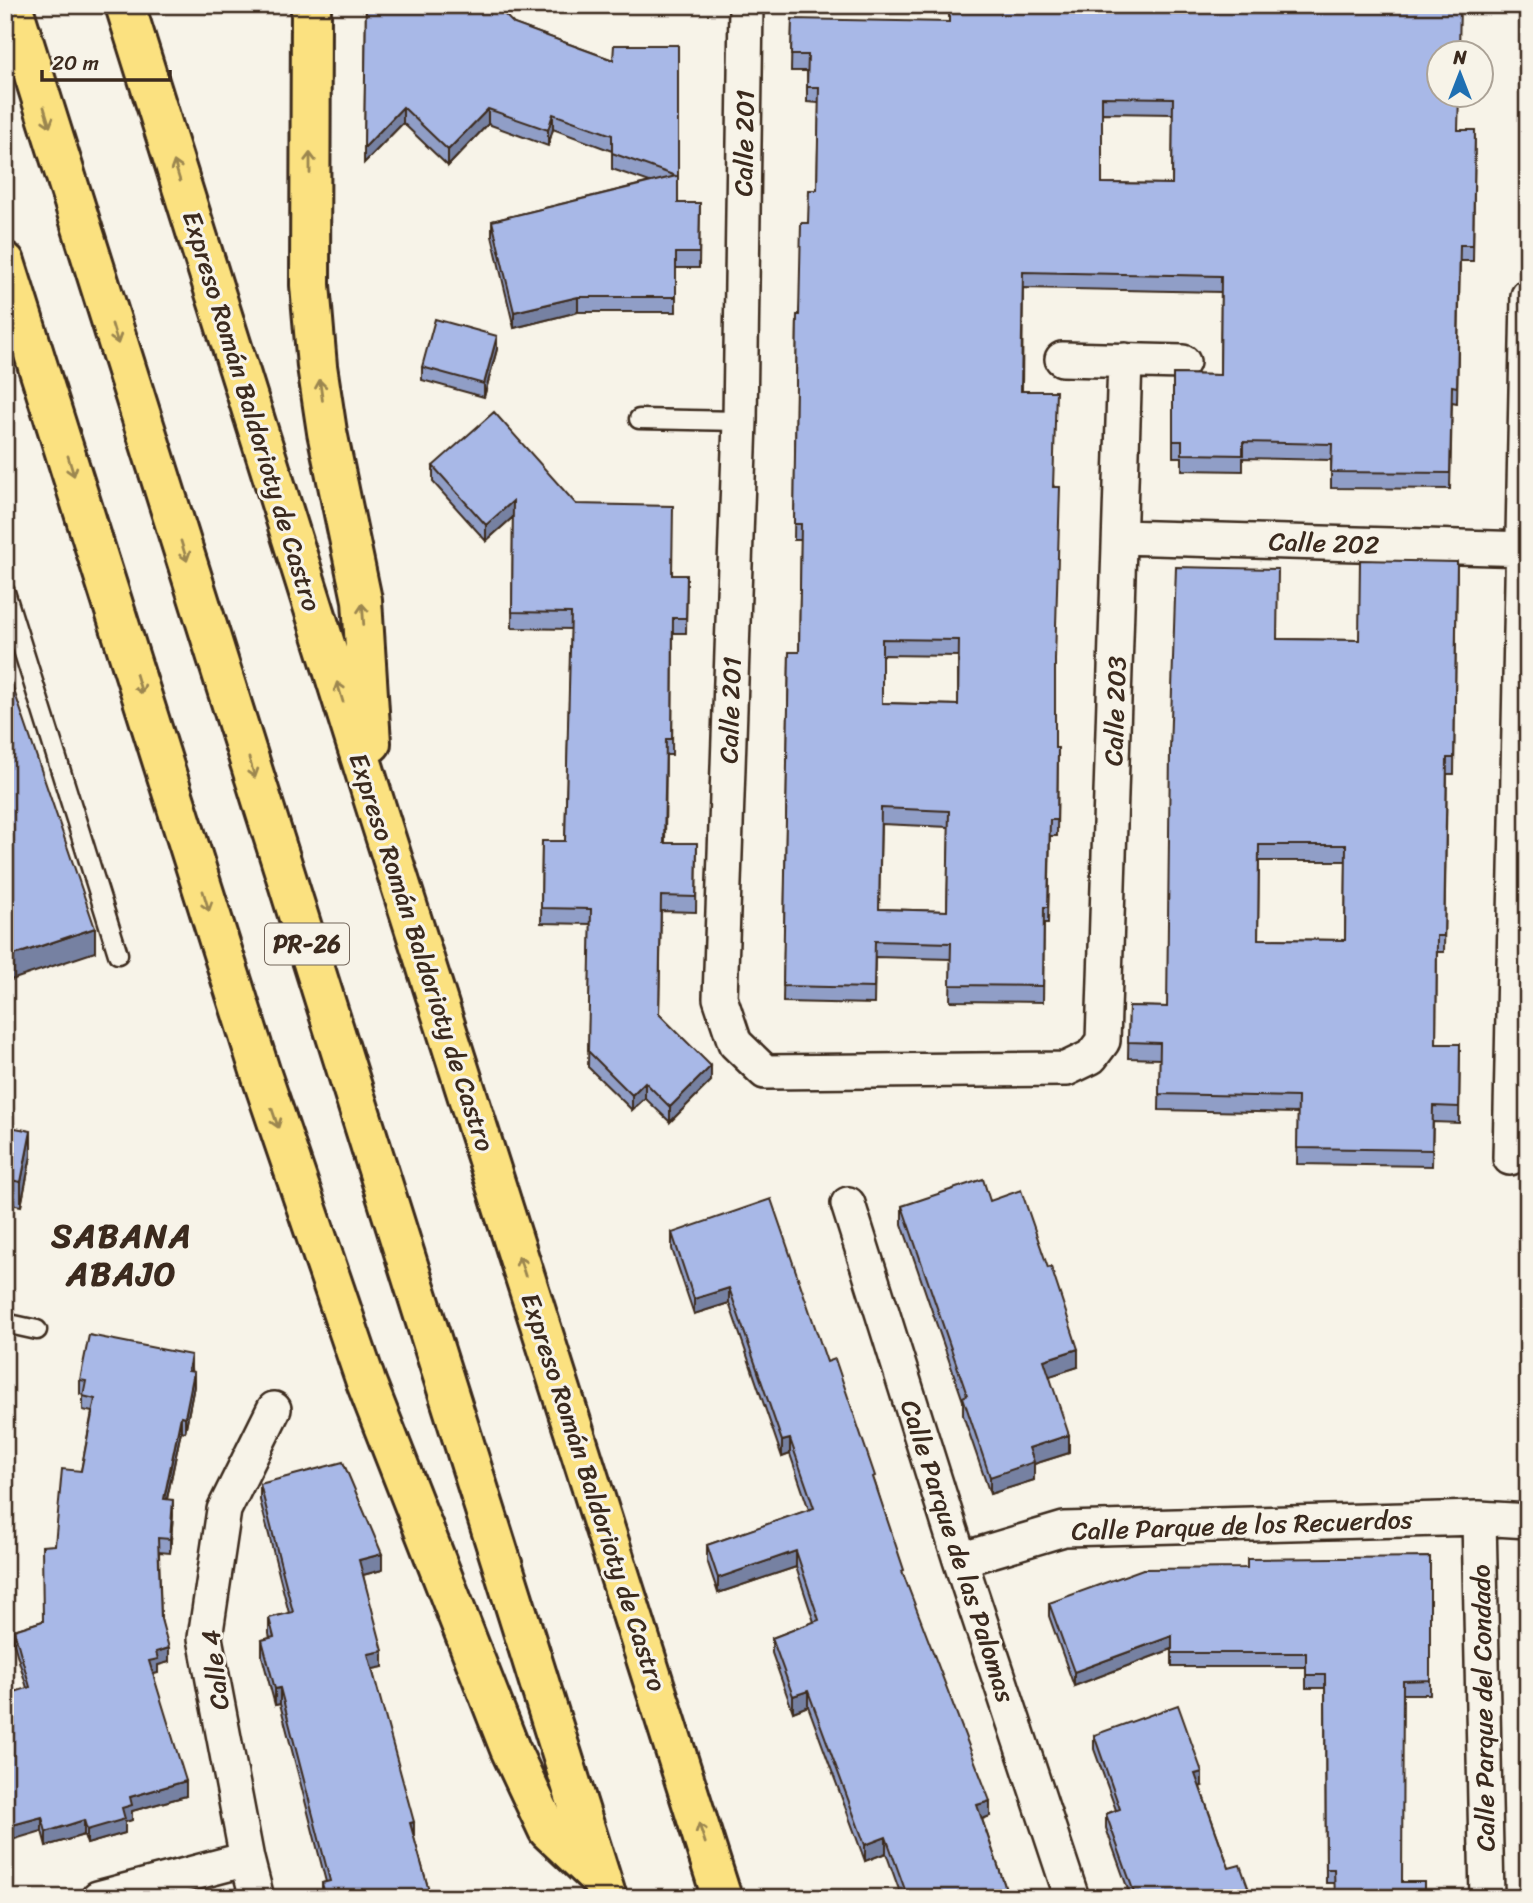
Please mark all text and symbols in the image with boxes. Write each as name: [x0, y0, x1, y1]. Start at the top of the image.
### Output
scale bar: [42, 38, 170, 82]
north arrow: [1424, 38, 1494, 108]
text: N: [1452, 41, 1467, 74]
text: 20 m: [52, 44, 99, 82]
street label: Calle 201: [720, 89, 768, 197]
one-way arrow: [42, 106, 55, 128]
one-way arrow: [303, 152, 317, 175]
one-way arrow: [169, 160, 182, 182]
street label: Expreso Román Baldorioty de Castro: [169, 205, 335, 617]
one-way arrow: [110, 323, 123, 345]
one-way arrow: [314, 380, 327, 402]
one-way arrow: [66, 455, 78, 477]
street label: Calle 202: [1268, 518, 1380, 568]
one-way arrow: [178, 540, 191, 562]
one-way arrow: [356, 603, 369, 625]
street label: Calle 203: [1090, 655, 1140, 767]
street label: Calle 201: [705, 656, 755, 764]
one-way arrow: [133, 672, 146, 694]
one-way arrow: [333, 681, 346, 703]
street label: Expreso Román Baldorioty de Castro: [336, 747, 508, 1157]
one-way arrow: [246, 757, 259, 779]
one-way arrow: [201, 890, 214, 912]
road number: PR-26: [265, 924, 349, 964]
one-way arrow: [270, 1106, 282, 1128]
district label: SABANA ABAJO: [50, 1207, 193, 1303]
one-way arrow: [514, 1255, 527, 1277]
street label: Expreso Román Baldorioty de Castro: [508, 1287, 680, 1697]
street label: Calle Parque de las Palomas: [887, 1394, 1029, 1709]
street label: Calle Parque de los Recuerdos: [1071, 1496, 1413, 1554]
street label: Calle Parque del Condado: [1457, 1564, 1509, 1852]
street label: Calle 4: [187, 1627, 243, 1713]
one-way arrow: [694, 1822, 707, 1844]

